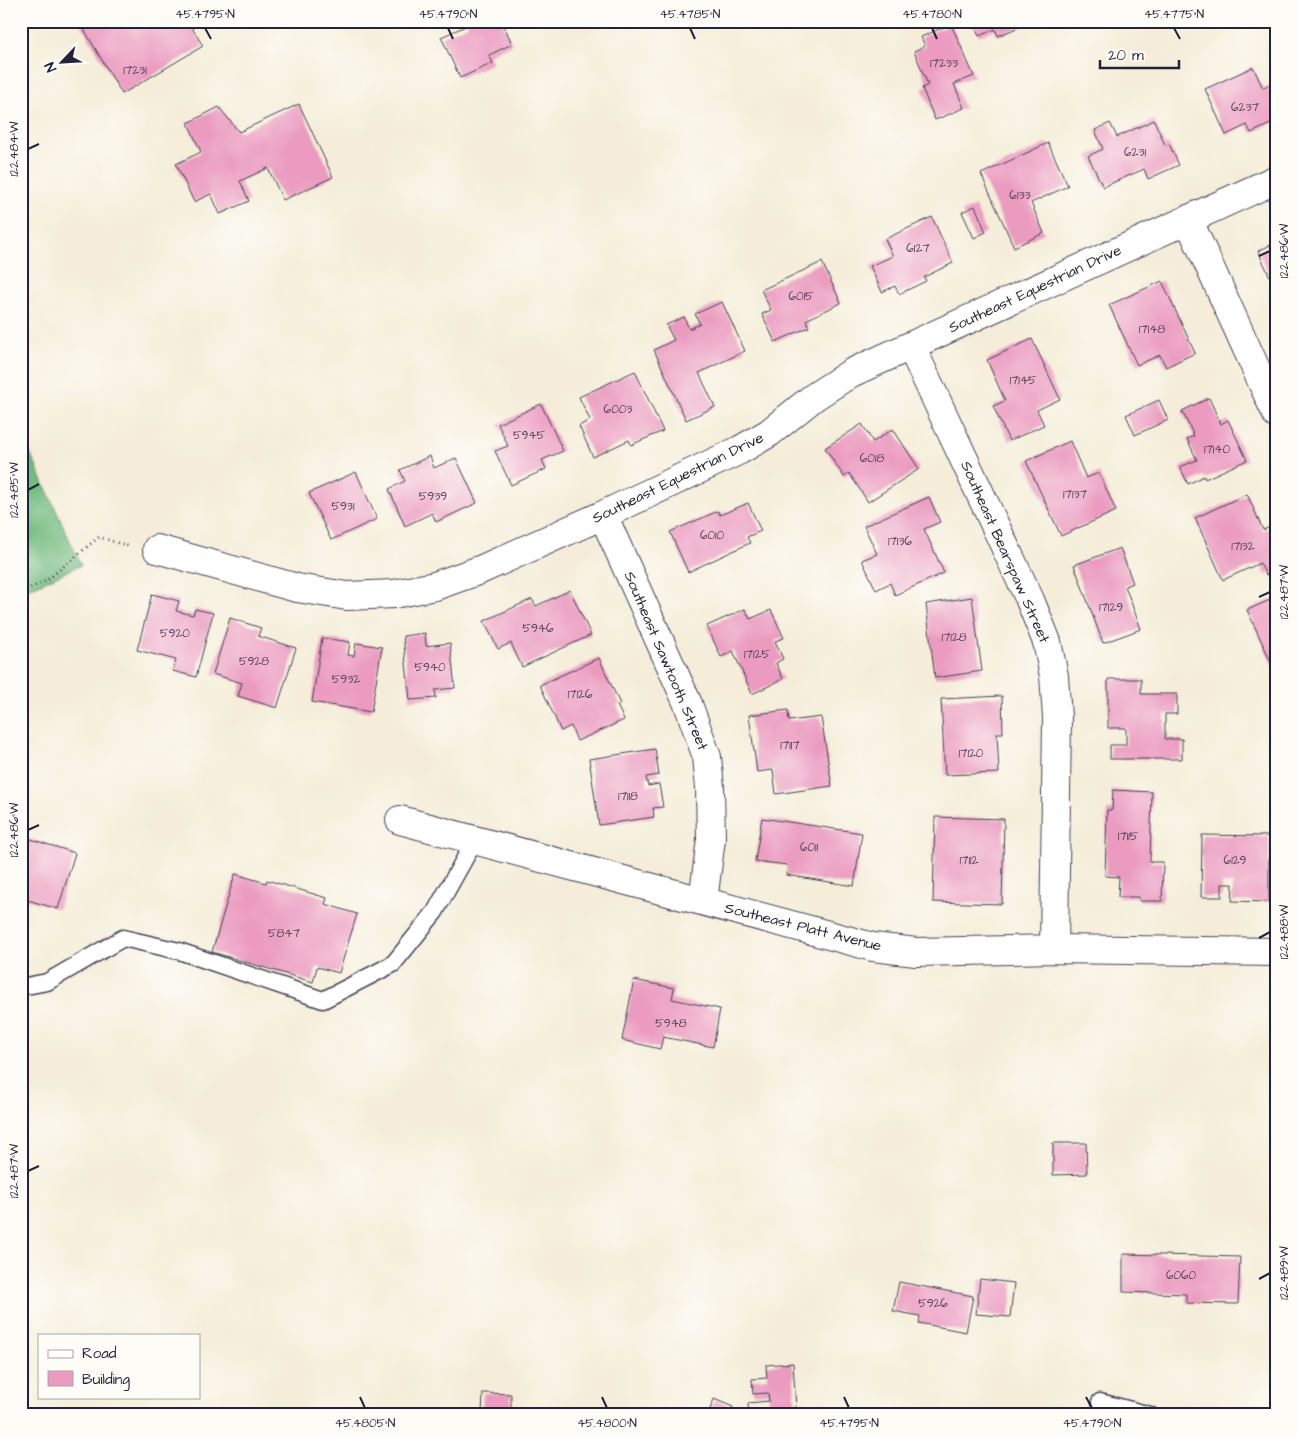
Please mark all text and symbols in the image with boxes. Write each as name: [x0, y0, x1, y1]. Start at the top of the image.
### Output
text: 45.4795°N: [175, 6, 235, 23]
text: 45.4790°N: [419, 6, 478, 23]
text: 45.4785°N: [660, 6, 721, 23]
text: 45.4780°N: [902, 6, 962, 23]
text: 45.4775°N: [1144, 6, 1204, 23]
north arrow: [38, 38, 88, 88]
scale bar: [1100, 38, 1179, 70]
text: 20 m: [1108, 45, 1144, 66]
house number: 17233: [930, 55, 958, 72]
text: N: [40, 59, 62, 75]
house number: 17231: [123, 62, 147, 79]
house number: 6237: [1231, 99, 1260, 116]
text: 122.484°W: [6, 121, 23, 177]
house number: 6231: [1124, 144, 1146, 161]
house number: 6133: [1009, 187, 1031, 204]
text: 122.486°W: [1276, 223, 1293, 278]
house number: 6127: [906, 240, 930, 257]
street label: Southeast Equestrian Drive: [945, 240, 1125, 338]
house number: 6015: [788, 288, 814, 305]
house number: 17148: [1139, 321, 1165, 338]
house number: 17145: [1009, 372, 1037, 389]
house number: 6003: [604, 401, 632, 418]
house number: 5945: [513, 427, 545, 444]
street label: Southeast Equestrian Drive: [589, 427, 767, 529]
house number: 17140: [1204, 441, 1231, 458]
house number: 6018: [860, 450, 884, 467]
street label: Southeast Bearspaw Street: [955, 458, 1055, 646]
text: 122.485°W: [6, 462, 23, 518]
house number: 17137: [1063, 486, 1088, 503]
house number: 5939: [419, 488, 447, 505]
house number: 5931: [332, 498, 355, 515]
house number: 6010: [700, 527, 725, 544]
house number: 17136: [888, 533, 913, 550]
house number: 17132: [1231, 538, 1255, 555]
text: 122.487°W: [1276, 564, 1293, 619]
street label: Southeast Sawtooth Street: [619, 568, 713, 754]
house number: 17129: [1099, 599, 1123, 616]
house number: 5946: [522, 620, 554, 637]
house number: 5920: [160, 625, 190, 642]
house number: 17128: [941, 629, 967, 646]
house number: 17125: [744, 646, 770, 663]
house number: 5928: [239, 653, 269, 670]
house number: 5940: [414, 659, 446, 676]
house number: 5932: [332, 671, 360, 688]
house number: 17126: [568, 686, 593, 703]
house number: 17117: [780, 737, 800, 754]
house number: 17120: [959, 745, 984, 762]
house number: 17118: [618, 788, 638, 805]
text: 122.486°W: [6, 802, 23, 857]
house number: 17115: [1118, 828, 1139, 845]
house number: 6011: [800, 839, 819, 856]
house number: 17112: [960, 852, 979, 869]
house number: 6129: [1224, 852, 1247, 869]
street label: Southeast Platt Avenue: [722, 897, 884, 957]
text: 122.488°W: [1276, 904, 1293, 959]
house number: 5847: [268, 925, 301, 942]
house number: 5948: [655, 1015, 687, 1032]
text: 122.487°W: [6, 1143, 23, 1198]
text: 122.489°W: [1276, 1245, 1293, 1300]
house number: 6060: [1166, 1267, 1197, 1284]
house number: 5926: [918, 1295, 948, 1312]
legend: [38, 1334, 200, 1398]
text: Road: [82, 1343, 117, 1364]
text: Building: [82, 1369, 130, 1391]
text: 45.4805°N: [335, 1415, 396, 1432]
text: 45.4800°N: [577, 1415, 637, 1432]
text: 45.4795°N: [819, 1415, 879, 1432]
text: 45.4790°N: [1063, 1415, 1122, 1432]

